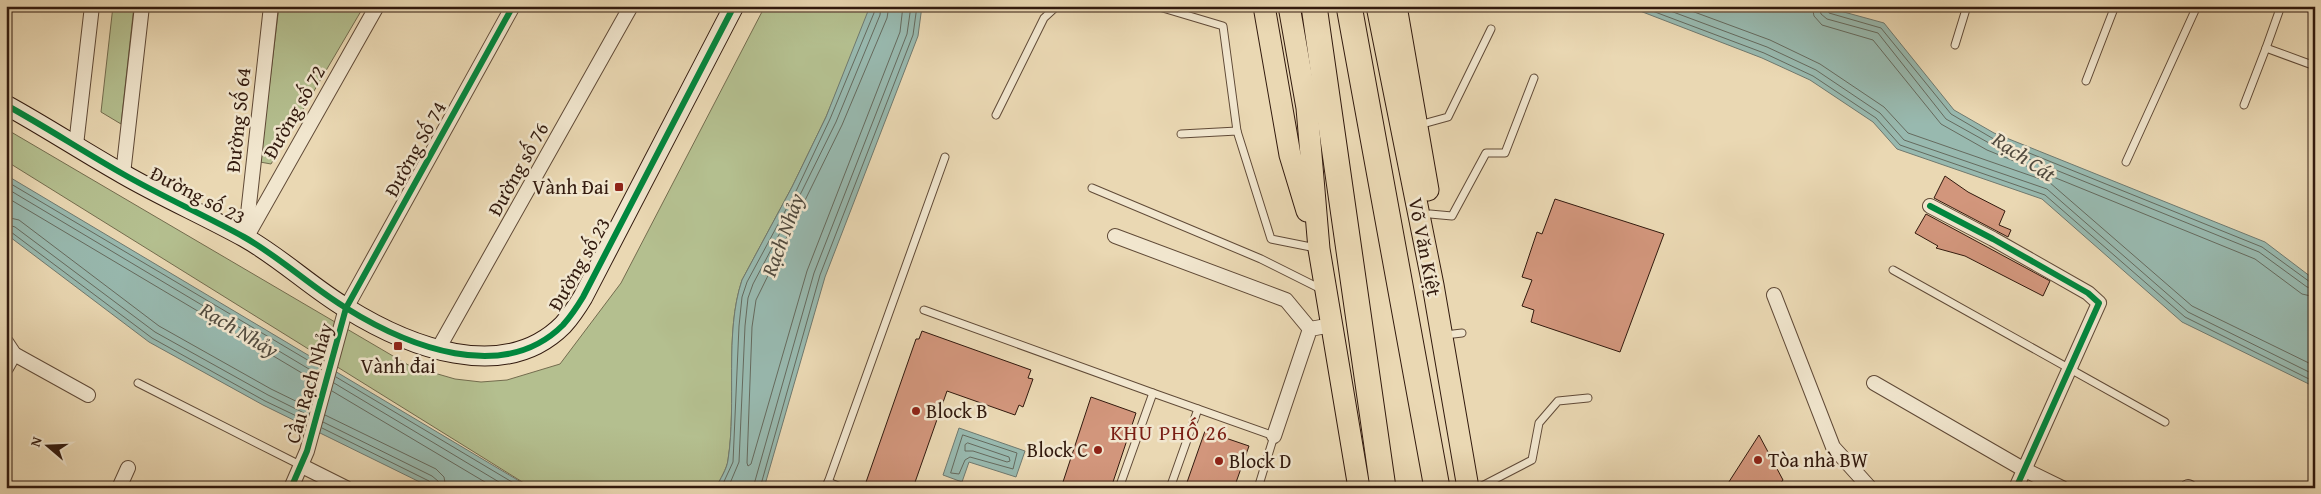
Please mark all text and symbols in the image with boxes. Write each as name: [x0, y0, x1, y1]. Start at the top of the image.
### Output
street label: Đường số 72: [255, 60, 332, 164]
street label: Đường Số 64: [218, 66, 257, 174]
street label: Đường Số 74: [376, 96, 453, 202]
street label: Đường số 76: [480, 117, 555, 221]
water label: Rạch Cát: [1986, 123, 2062, 189]
street label: Đường số 23: [146, 158, 251, 231]
place label: Vành Đai: [532, 172, 609, 201]
marker: Vành Đai: [613, 181, 625, 193]
water label: Rạch Nhảy: [753, 189, 812, 282]
street label: Võ Văn Kiệt: [1402, 195, 1449, 299]
street label: Đường số 23: [540, 212, 617, 316]
water label: Rạch Nhảy: [193, 293, 285, 365]
street label: Cầu Rạch Nhảy: [277, 319, 340, 447]
marker: Vành đai: [392, 340, 404, 352]
place label: Vành đai: [360, 351, 436, 380]
place label: Block B: [926, 396, 988, 425]
marker: Block B: [910, 405, 922, 417]
district label: KHU PHỐ 26: [1110, 417, 1228, 448]
north arrow: [22, 422, 72, 472]
text: N: [25, 433, 47, 449]
place label: Block C: [1027, 435, 1088, 464]
marker: Block C: [1092, 444, 1104, 456]
place label: Tòa nhà BW: [1768, 445, 1868, 474]
place label: Block D: [1229, 446, 1291, 475]
marker: Tòa nhà BW: [1752, 454, 1764, 466]
marker: Block D: [1213, 455, 1225, 467]

